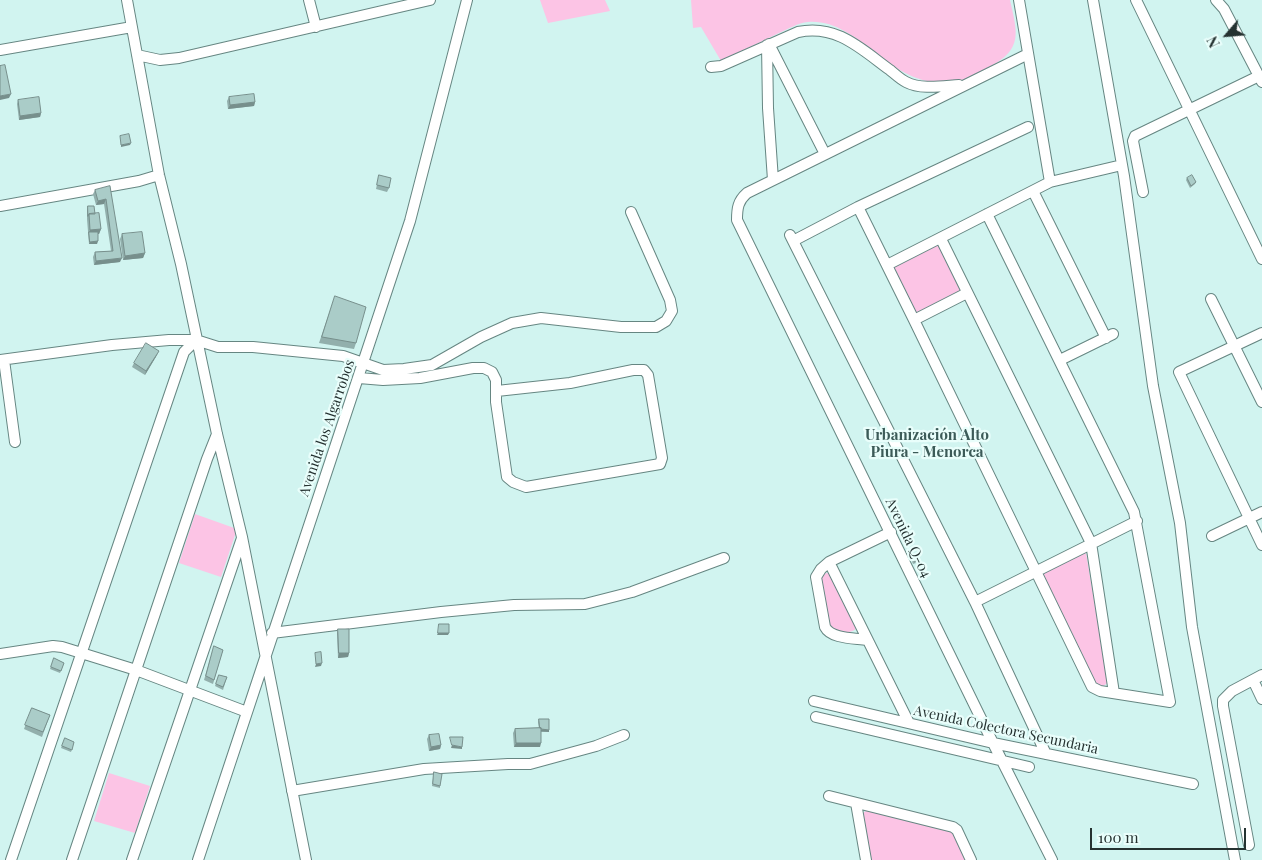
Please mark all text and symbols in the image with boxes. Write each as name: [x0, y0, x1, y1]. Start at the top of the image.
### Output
north arrow: [1202, 10, 1252, 60]
text: N: [1202, 33, 1224, 51]
street label: Avenida los Algarrobos: [296, 357, 358, 499]
district label: Urbanización Alto Piura - Menorca: [865, 426, 989, 461]
street label: Avenida Q-04: [882, 496, 934, 580]
street label: Avenida Colectora Secundaria: [912, 702, 1100, 758]
scale bar: [1092, 818, 1248, 850]
text: 100 m: [1098, 827, 1139, 847]

